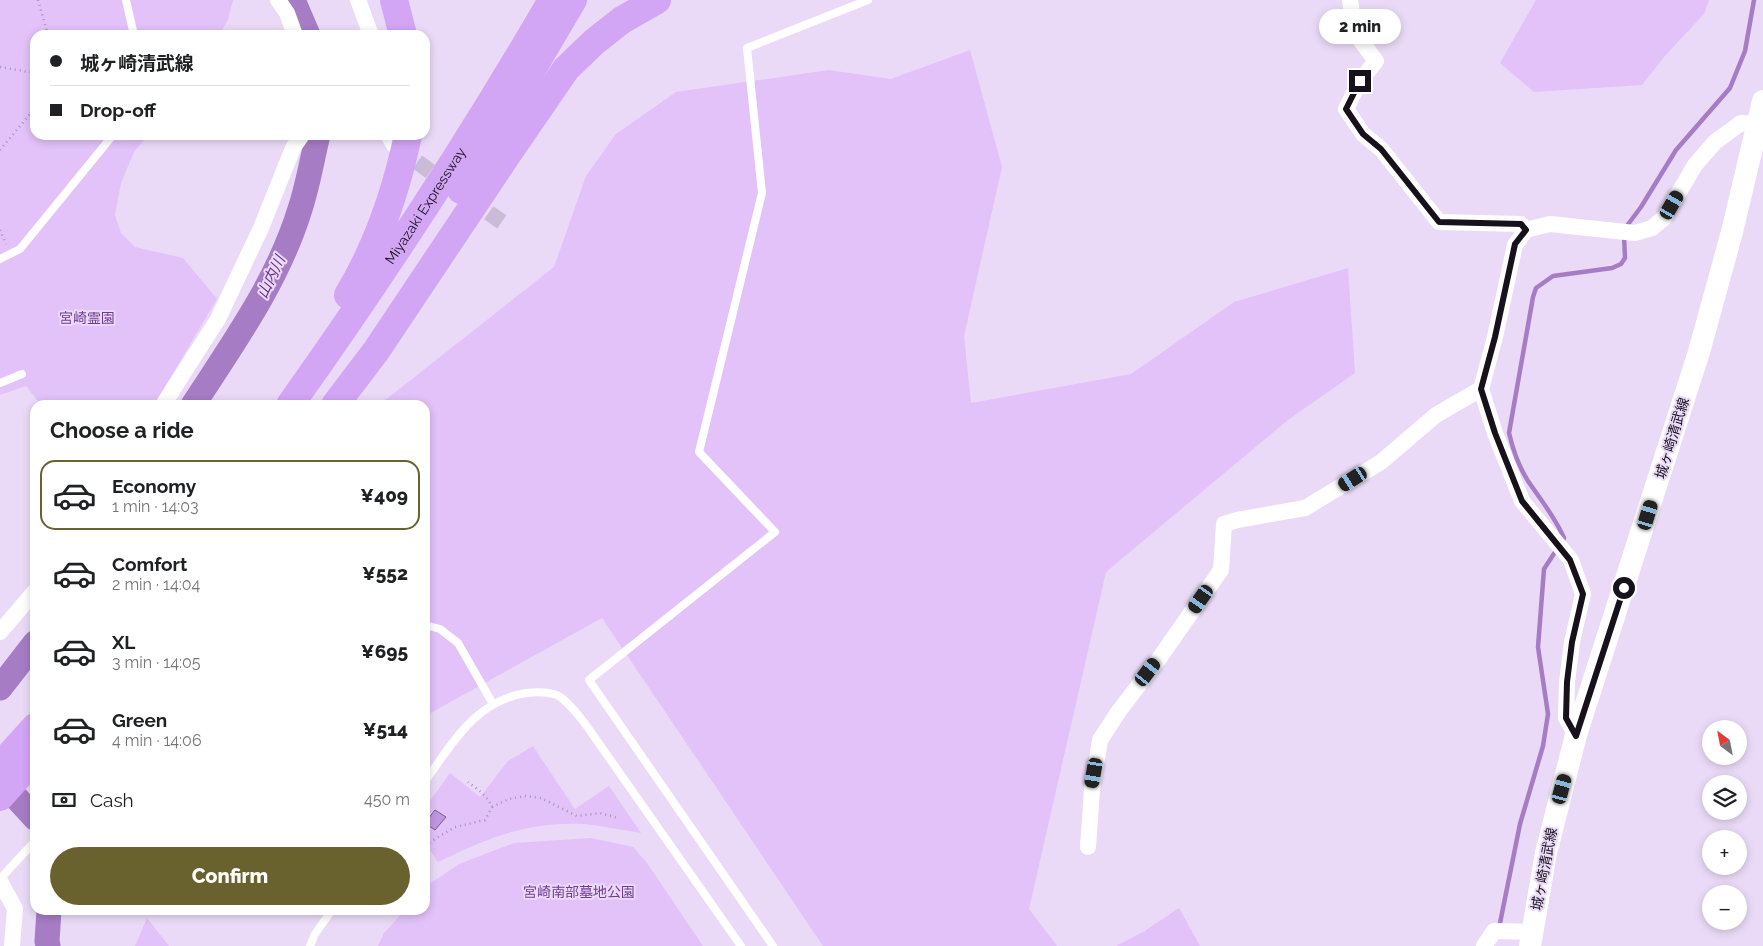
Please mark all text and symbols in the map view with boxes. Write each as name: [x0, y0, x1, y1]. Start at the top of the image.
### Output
callout: 2 min: [1319, 8, 1401, 44]
text: 2 min: [1339, 17, 1381, 36]
text: 城ヶ崎清武線: [80, 52, 194, 74]
route end: [1349, 70, 1371, 92]
text: Drop-off: [80, 99, 156, 121]
street label: Miyazaki Expressway: [382, 144, 469, 267]
car: [1658, 188, 1685, 222]
water label: 山内川: [253, 251, 290, 301]
park label: 宮崎霊園: [59, 310, 115, 326]
street label: 城ヶ崎清武線: [1652, 395, 1692, 481]
text: Choose a ride: [50, 417, 194, 443]
car: [1336, 465, 1369, 493]
icon: car: [52, 473, 97, 518]
text: Economy: [112, 475, 196, 497]
text: ¥409: [360, 484, 408, 506]
text: 1 min · 14:03: [112, 497, 199, 516]
car: [1636, 498, 1659, 532]
icon: car: [52, 551, 97, 596]
text: Comfort: [112, 553, 187, 575]
text: ¥552: [362, 562, 408, 584]
text: 2 min · 14:04: [112, 575, 200, 594]
route start: [1613, 577, 1635, 599]
car: [1186, 582, 1215, 616]
icon: car: [52, 629, 97, 674]
text: XL: [112, 631, 135, 653]
text: ¥695: [361, 640, 408, 662]
text: 3 min · 14:05: [112, 653, 200, 672]
car: [1132, 656, 1163, 688]
icon: car: [52, 707, 97, 752]
text: Green: [112, 709, 167, 731]
text: ¥514: [363, 718, 408, 740]
north arrow: [1702, 720, 1748, 765]
map controls: [1702, 720, 1747, 930]
text: 4 min · 14:06: [112, 731, 202, 750]
car: [1084, 757, 1103, 789]
car: [1550, 773, 1573, 805]
button: layers: [1702, 775, 1747, 820]
icon: cash: [50, 786, 78, 814]
text: Cash: [90, 789, 134, 811]
text: 450 m: [364, 790, 410, 809]
street label: 城ヶ崎清武線: [1528, 826, 1560, 912]
button: +: [1702, 830, 1747, 875]
button: Confirm: [50, 847, 410, 905]
park label: 宮崎南部墓地公園: [523, 884, 635, 900]
button: −: [1702, 885, 1747, 930]

